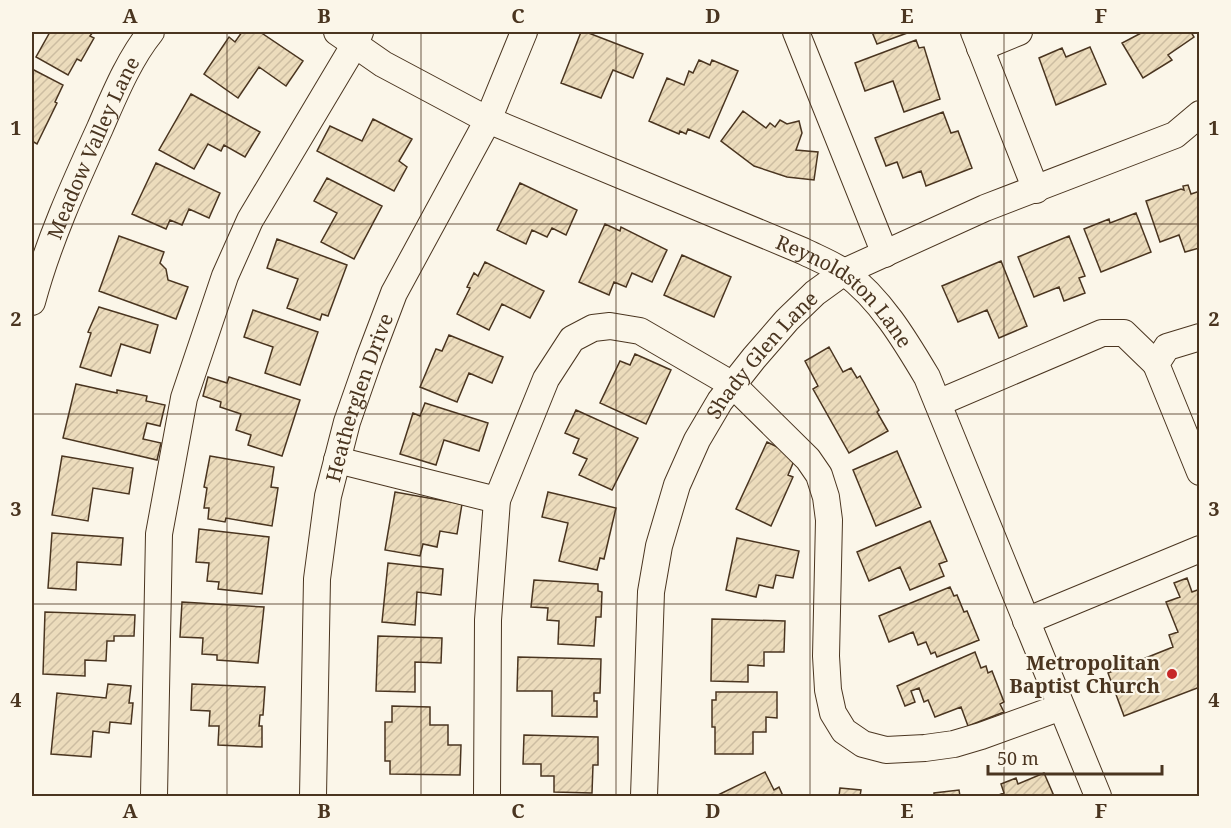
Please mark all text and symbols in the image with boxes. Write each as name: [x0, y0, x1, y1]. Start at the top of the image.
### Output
text: A: [122, 2, 138, 29]
text: B: [317, 2, 331, 29]
text: C: [511, 2, 525, 29]
text: D: [705, 2, 721, 29]
text: E: [900, 2, 914, 29]
text: F: [1095, 2, 1107, 29]
street label: Meadow Valley Lane: [40, 51, 145, 243]
text: 1: [10, 114, 22, 141]
text: 1: [1208, 114, 1220, 141]
street label: Reynoldston Lane: [772, 228, 919, 352]
street label: Shady Glen Lane: [699, 285, 823, 423]
text: 2: [10, 305, 22, 332]
text: 2: [1208, 305, 1220, 332]
street label: Heatherglen Drive: [319, 309, 399, 485]
text: 3: [10, 495, 22, 522]
text: 3: [1208, 495, 1220, 522]
place label: Metropolitan Baptist Church: [1009, 649, 1160, 699]
marker: Metropolitan Baptist Church: [1165, 667, 1179, 681]
text: 4: [10, 686, 22, 713]
text: 4: [1208, 686, 1220, 713]
scale bar: [988, 738, 1162, 776]
text: 50 m: [997, 746, 1039, 770]
text: A: [122, 797, 138, 824]
text: B: [317, 797, 331, 824]
text: C: [511, 797, 525, 824]
text: D: [705, 797, 721, 824]
text: E: [900, 797, 914, 824]
text: F: [1095, 797, 1107, 824]

